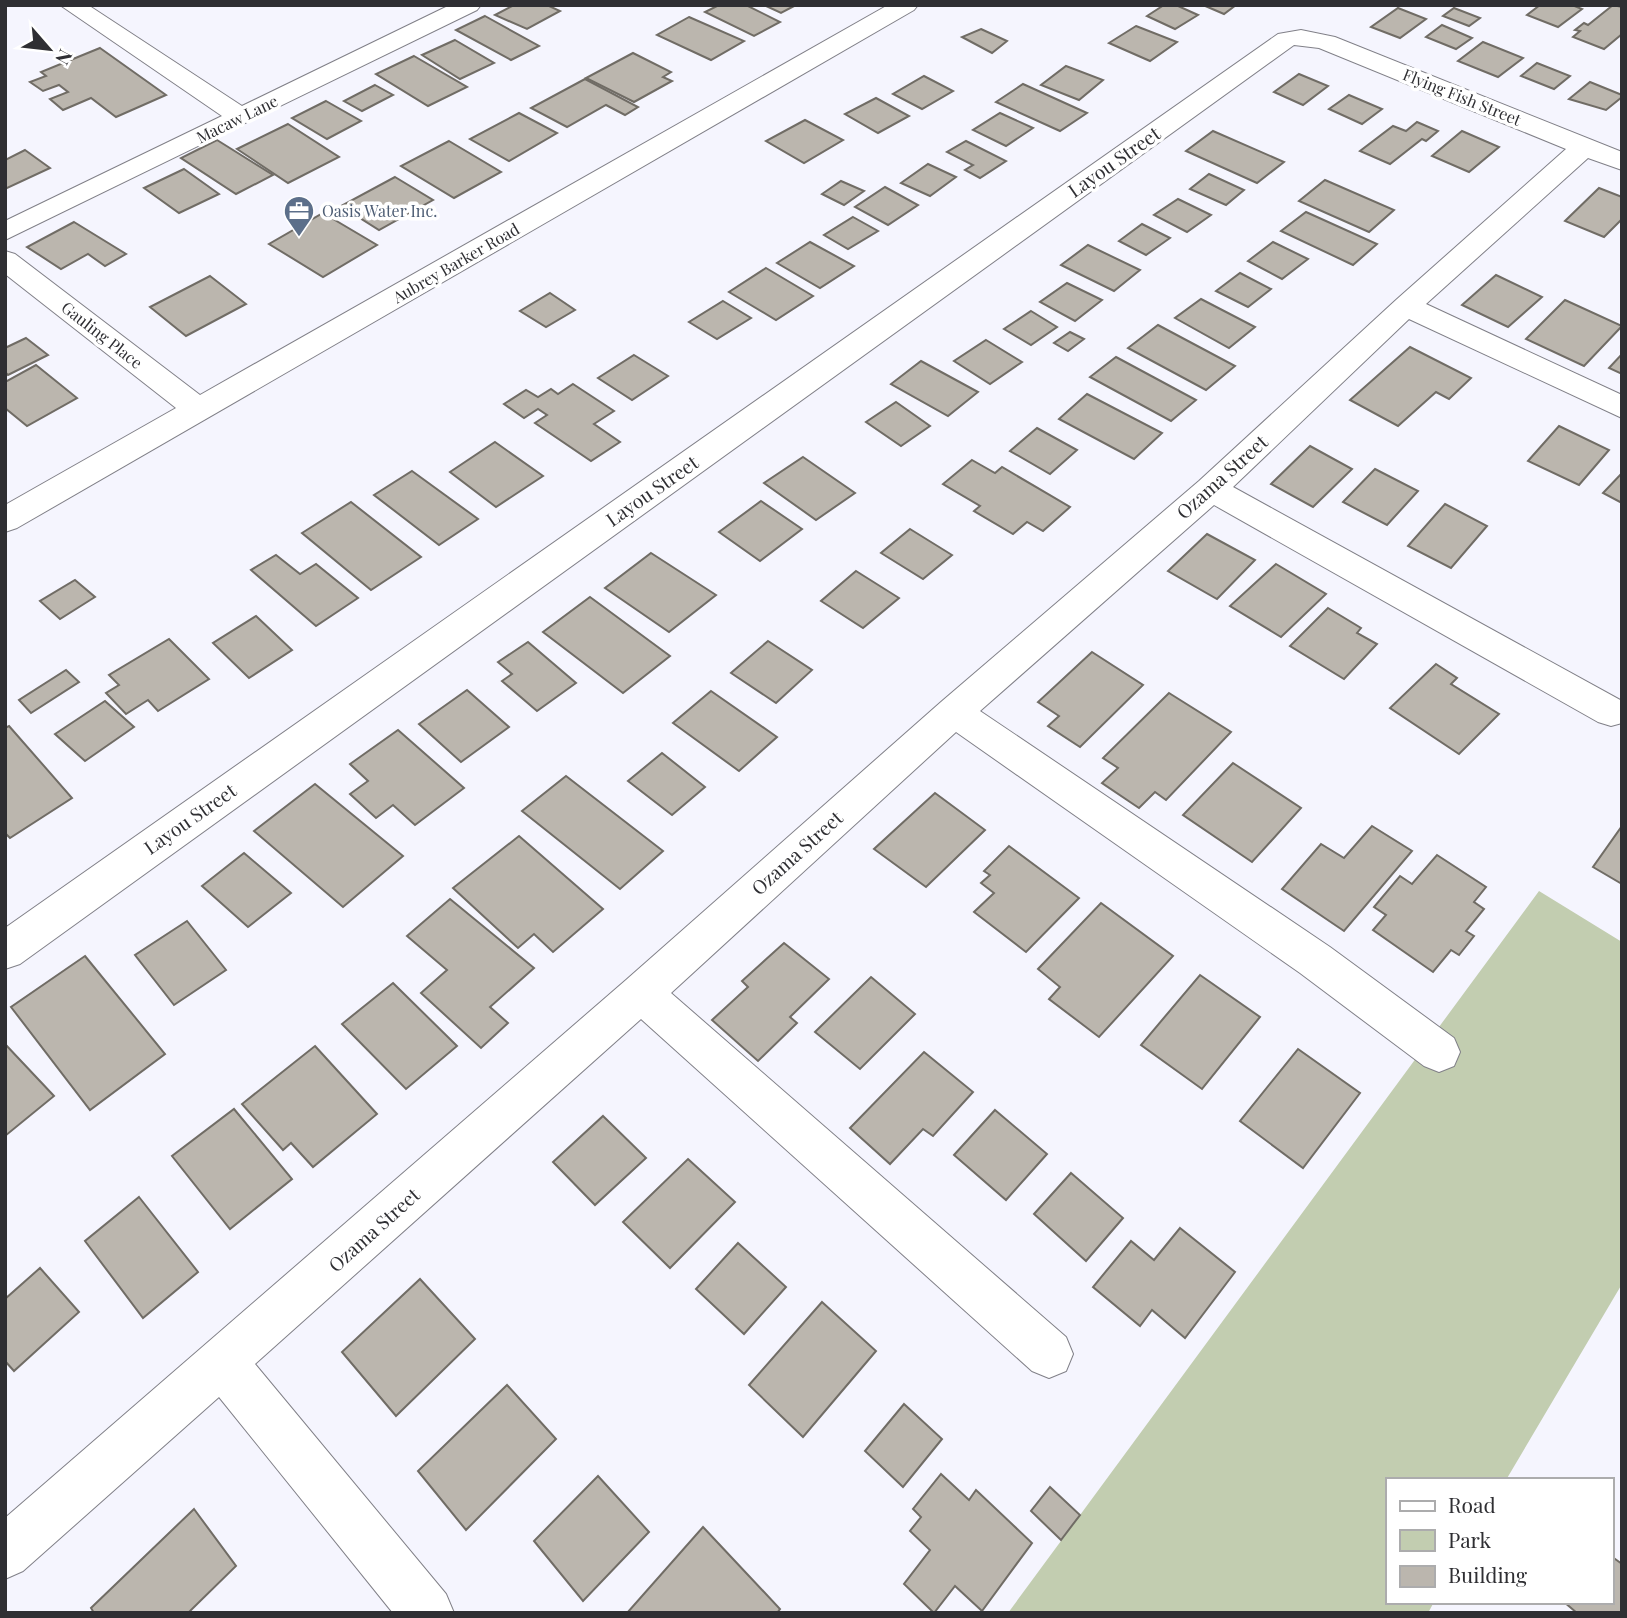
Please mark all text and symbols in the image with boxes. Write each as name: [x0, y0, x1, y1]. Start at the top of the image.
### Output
north arrow: [14, 14, 84, 84]
text: N: [50, 45, 80, 70]
street label: Flying Fish Street: [1400, 63, 1525, 130]
street label: Macaw Lane: [192, 90, 281, 147]
street label: Layou Street: [1062, 120, 1165, 203]
office icon: Oasis Water Inc.: [282, 194, 316, 238]
place label: Oasis Water Inc.: [322, 200, 437, 221]
street label: Aubrey Barker Road: [388, 218, 523, 308]
street label: Gauling Place: [58, 296, 147, 373]
street label: Ozama Street: [1170, 428, 1273, 524]
street label: Layou Street: [600, 449, 703, 532]
street label: Layou Street: [138, 777, 241, 860]
street label: Ozama Street: [745, 804, 848, 900]
street label: Ozama Street: [322, 1181, 425, 1277]
legend: [1386, 1478, 1613, 1604]
text: Road: [1448, 1490, 1496, 1518]
text: Park: [1448, 1525, 1492, 1553]
text: Building: [1448, 1560, 1527, 1588]

